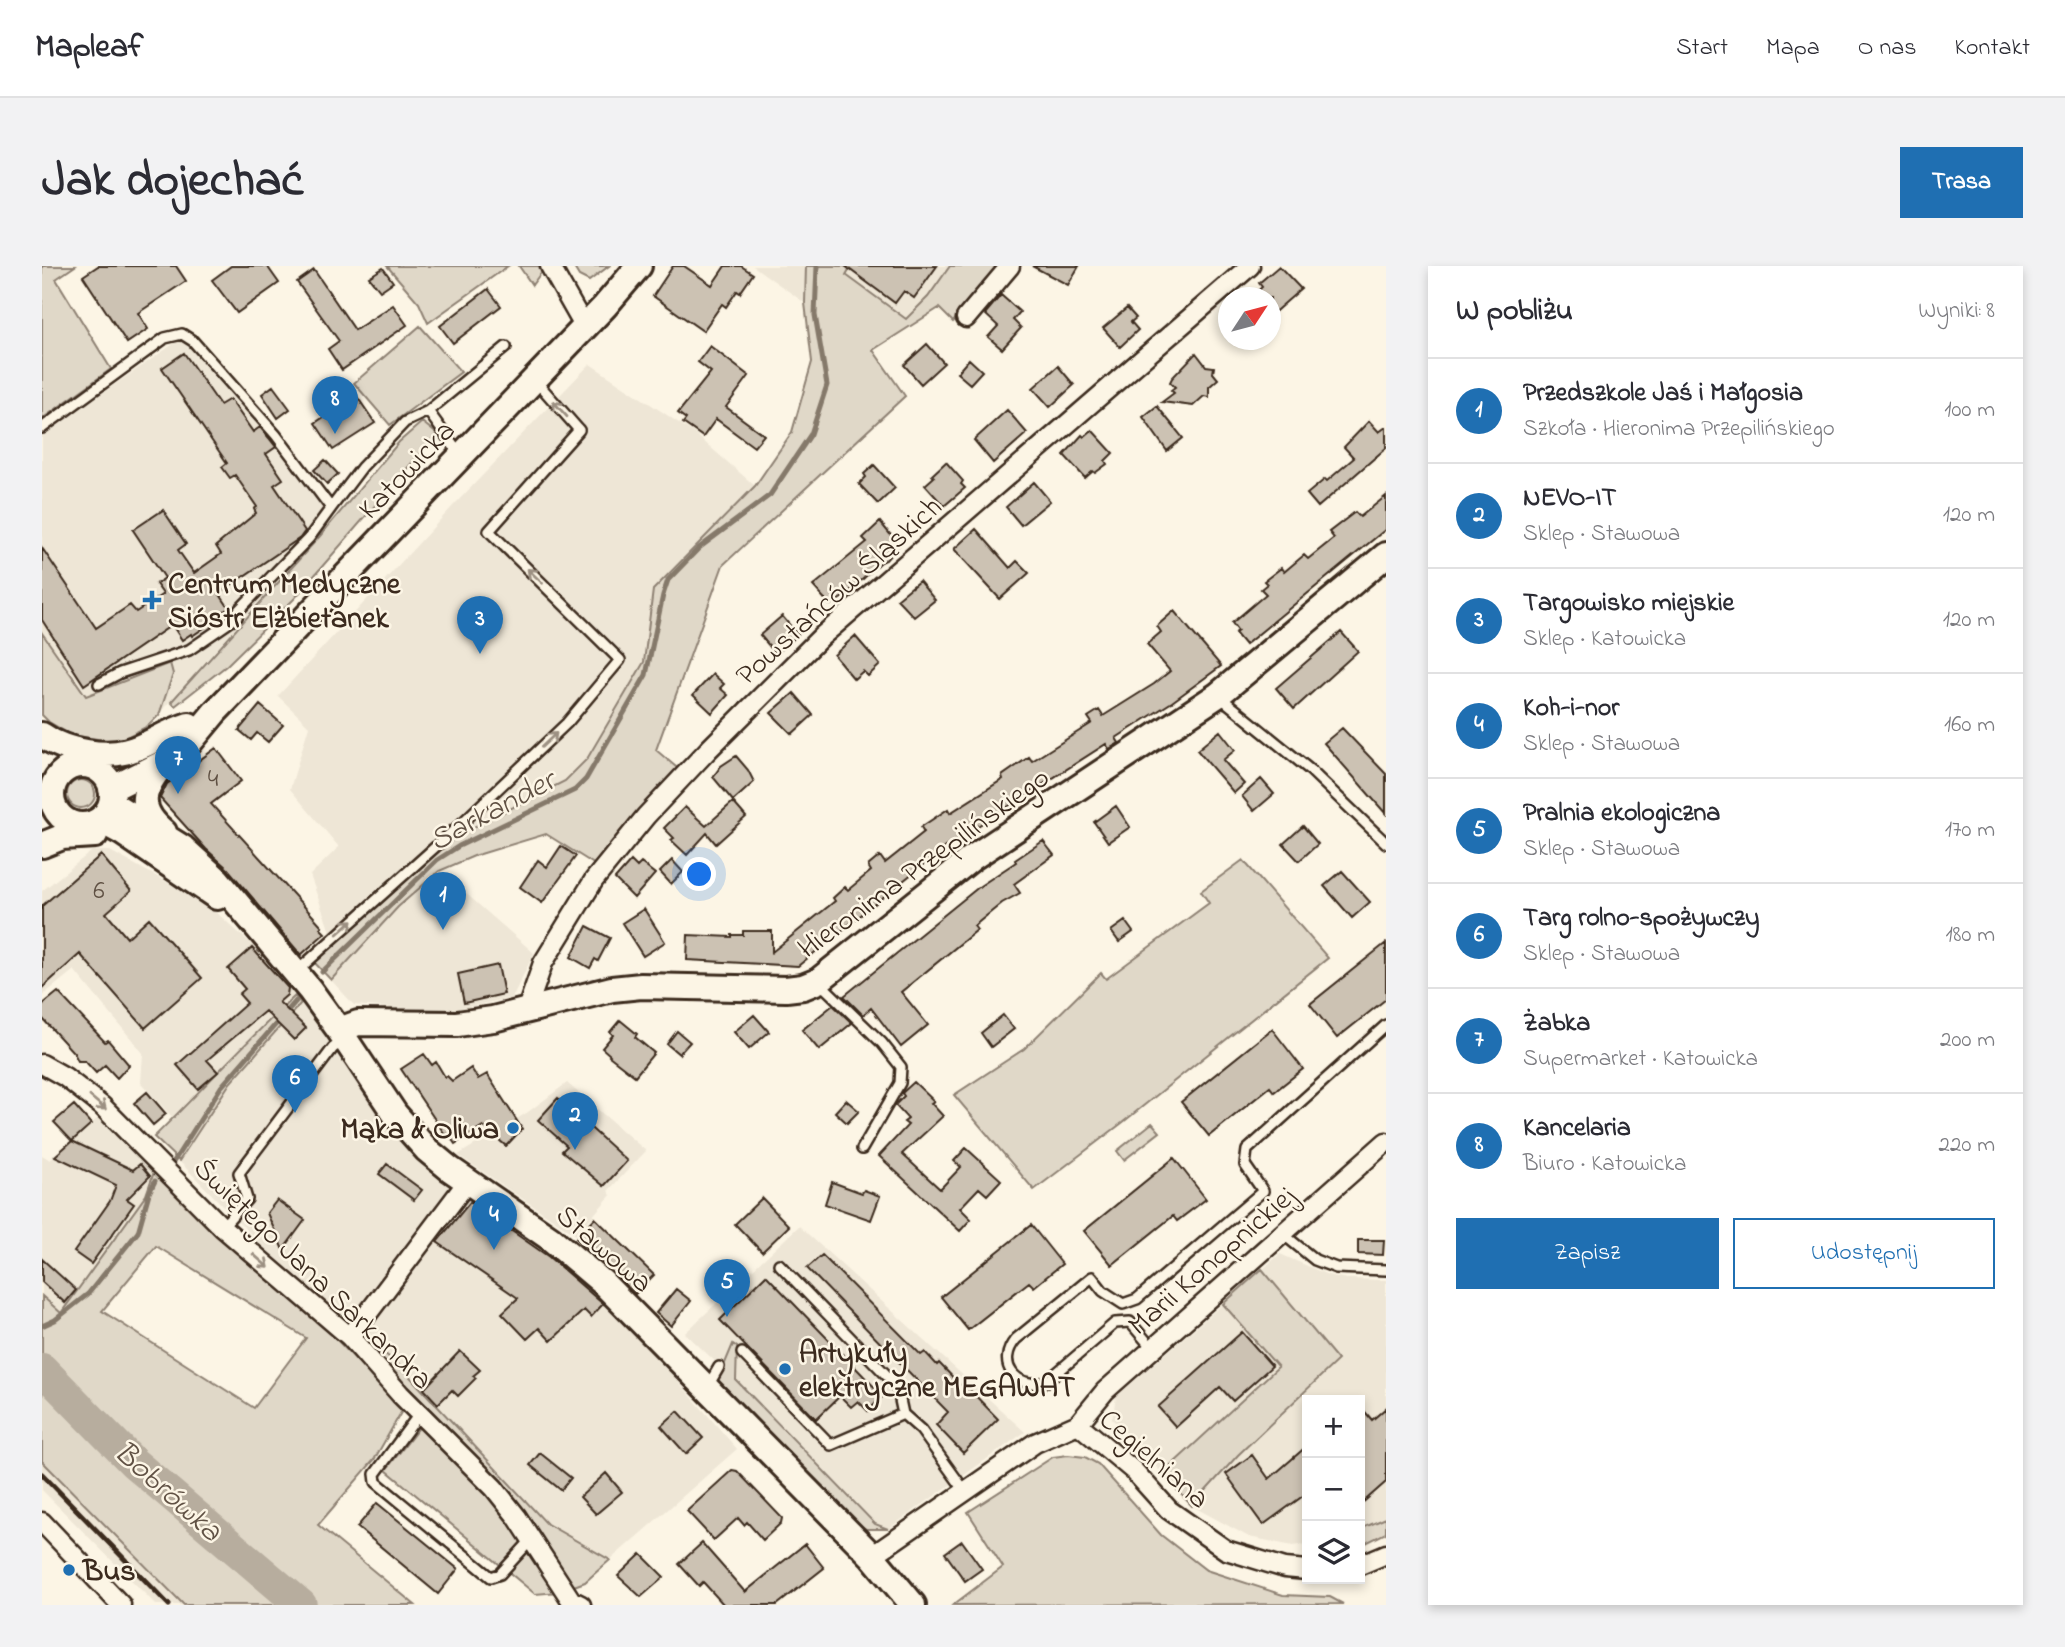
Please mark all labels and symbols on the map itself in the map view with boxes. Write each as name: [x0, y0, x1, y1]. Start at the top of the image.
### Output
north arrow: [1218, 287, 1281, 350]
pin: 8: [312, 376, 358, 434]
one-way arrow: [552, 400, 568, 418]
street label: Katowicka: [349, 411, 467, 531]
street label: Powstańców Śląskich: [727, 487, 953, 697]
place label: Centrum Medyczne Sióstr Elżbietanek: [168, 564, 402, 642]
one-way arrow: [526, 567, 543, 584]
marker: Centrum Medyczne Sióstr Elżbietanek: [142, 590, 162, 610]
pin: 3: [457, 596, 503, 654]
one-way arrow: [540, 732, 557, 749]
pin: 7: [155, 736, 201, 794]
water label: Sarkander: [421, 757, 568, 865]
street label: Hieronima Przepilińskiego: [789, 758, 1060, 971]
house number: 4: [208, 761, 219, 799]
your location: [682, 857, 716, 891]
pin: 1: [420, 872, 466, 930]
house number: 6: [93, 873, 105, 911]
one-way arrow: [336, 919, 354, 935]
pin: 6: [272, 1055, 318, 1113]
pin: 2: [552, 1092, 598, 1150]
one-way arrow: [88, 1095, 106, 1111]
place label: Mąka & Oliwa: [341, 1109, 499, 1153]
marker: Mąka & Oliwa: [505, 1120, 521, 1136]
street label: Świętego Jana Sarkandra: [182, 1149, 442, 1402]
street label: Marii Konopnickiej: [1119, 1176, 1308, 1348]
pin: 4: [471, 1192, 517, 1250]
street label: Stawowa: [545, 1195, 661, 1305]
one-way arrow: [252, 1253, 270, 1269]
pin: 5: [704, 1259, 750, 1317]
place label: Artykuły elektryczne MEGAWAT: [799, 1333, 1075, 1411]
marker: Artykuły elektryczne MEGAWAT: [777, 1361, 793, 1377]
street label: Cegielniana: [1088, 1399, 1218, 1521]
water label: Bobrówka: [102, 1431, 232, 1555]
place label: Bus: [81, 1551, 136, 1595]
marker: Bus: [61, 1562, 77, 1578]

